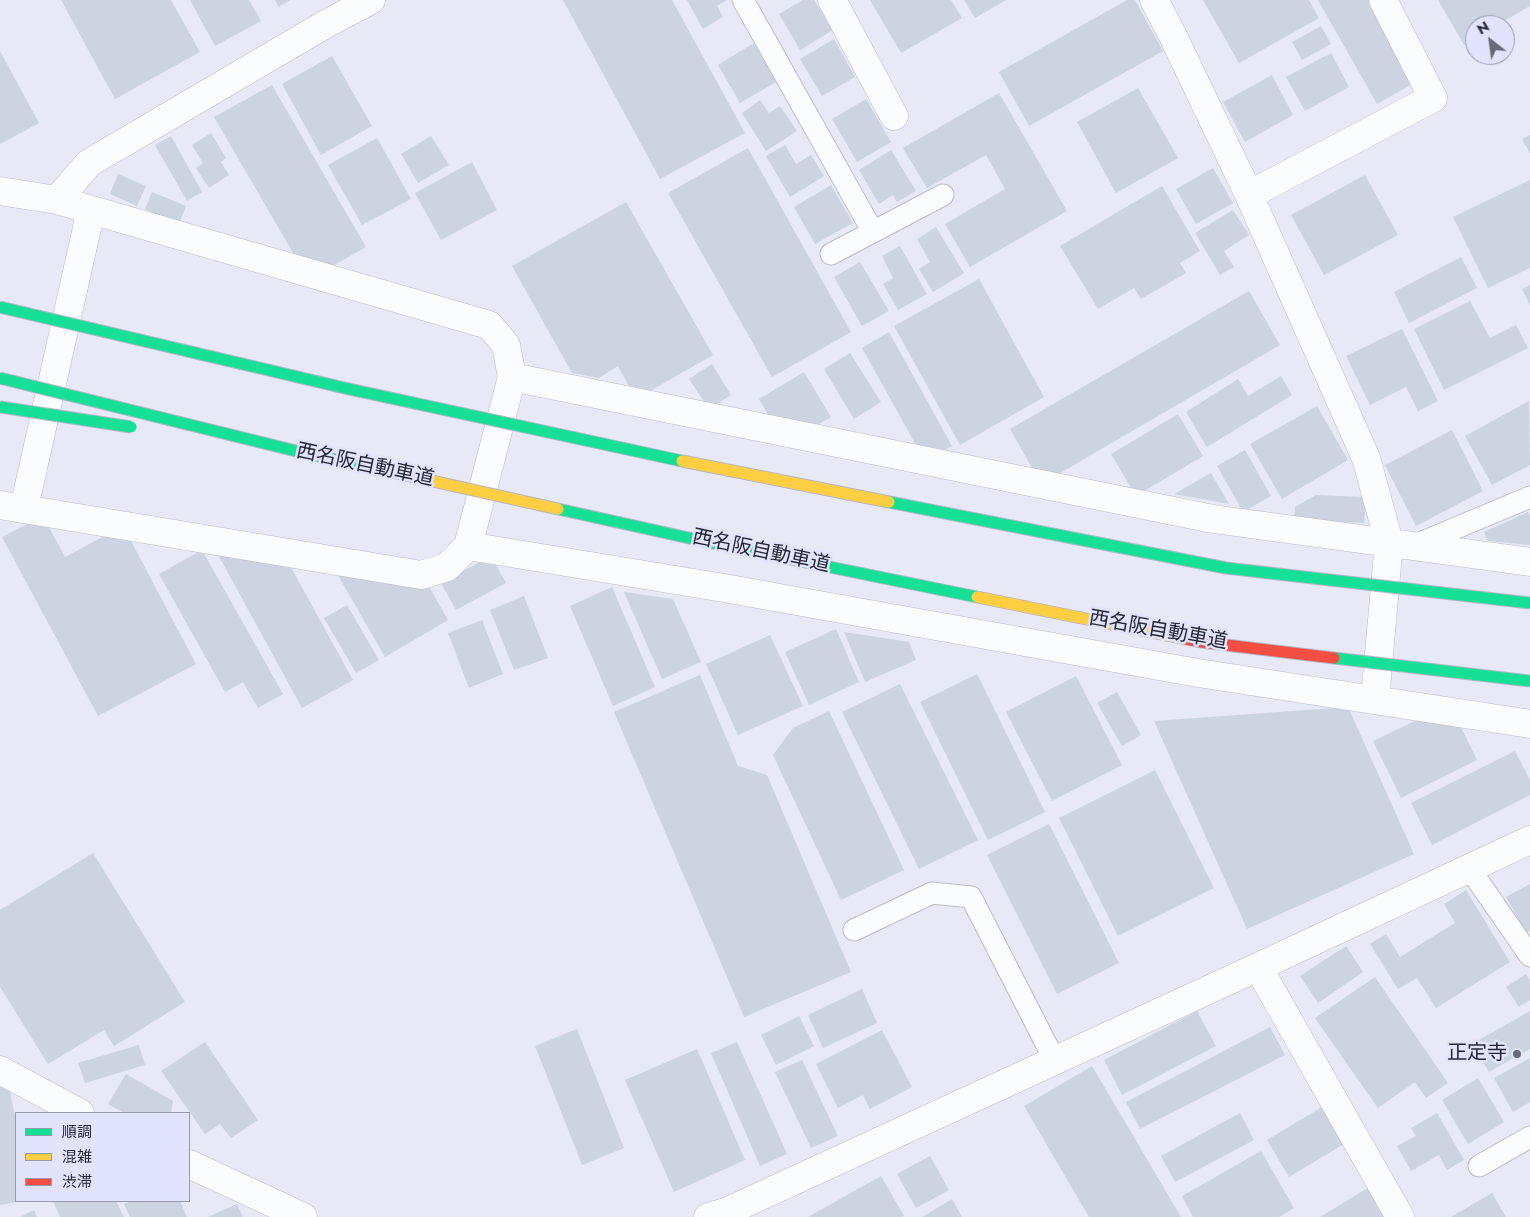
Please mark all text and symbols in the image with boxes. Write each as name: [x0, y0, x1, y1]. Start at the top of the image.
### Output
north arrow: [1465, 15, 1515, 65]
text: N: [1473, 16, 1493, 39]
street label: 西名阪自動車道: [294, 440, 436, 492]
street label: 西名阪自動車道: [690, 526, 832, 578]
street label: 西名阪自動車道: [1087, 607, 1229, 655]
place label: 正定寺: [1447, 1042, 1507, 1066]
marker: 正定寺: [1511, 1048, 1523, 1060]
legend: [15, 1112, 190, 1202]
text: 順調: [62, 1121, 92, 1143]
text: 混雑: [62, 1146, 92, 1168]
text: 渋滞: [62, 1171, 92, 1193]

